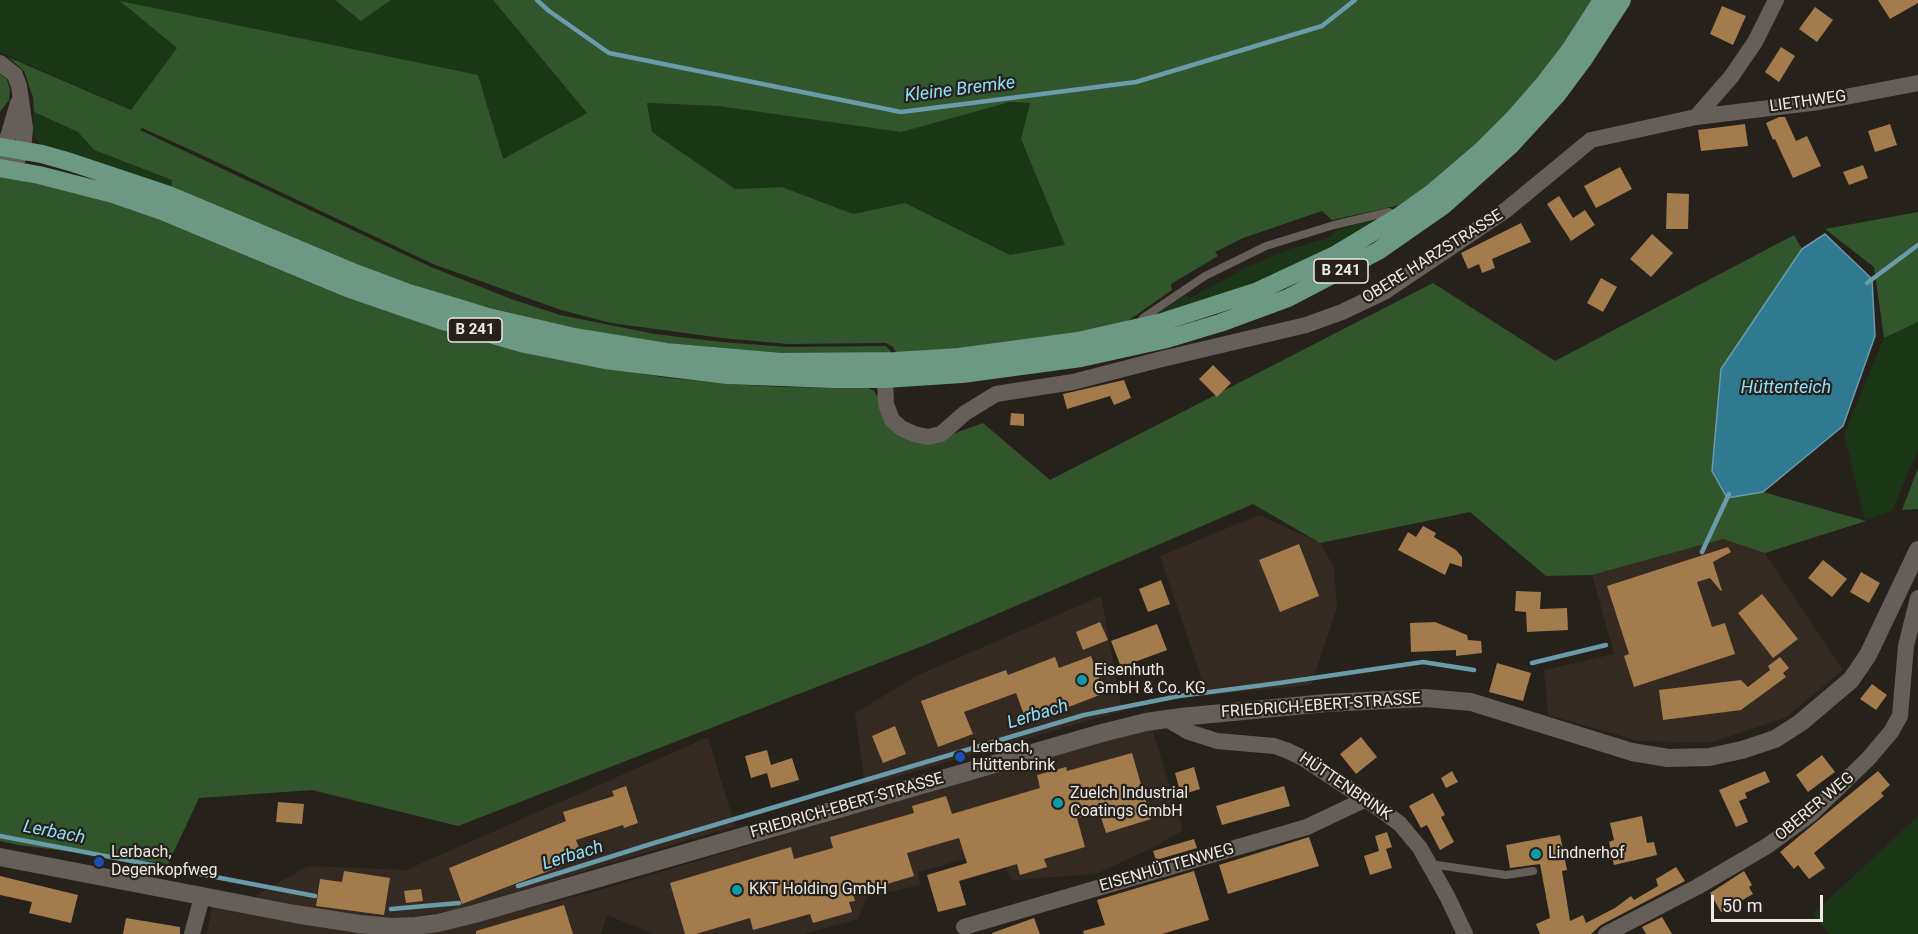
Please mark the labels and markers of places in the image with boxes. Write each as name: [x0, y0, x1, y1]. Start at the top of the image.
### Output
place label: Eisenhuth GmbH & Co. KG: [1094, 661, 1206, 699]
marker: Eisenhuth GmbH & Co. KG: [1075, 673, 1089, 687]
place label: Lerbach, Hüttenbrink: [972, 738, 1055, 776]
marker: Lerbach, Hüttenbrink: [953, 750, 967, 764]
place label: Zuelch Industrial Coatings GmbH: [1070, 784, 1188, 822]
marker: Zuelch Industrial Coatings GmbH: [1051, 796, 1065, 810]
place label: Lerbach, Degenkopfweg: [111, 843, 218, 881]
place label: Lindnerhof: [1548, 844, 1625, 864]
marker: Lindnerhof: [1529, 847, 1543, 861]
marker: Lerbach, Degenkopfweg: [92, 855, 106, 869]
place label: KKT Holding GmbH: [749, 880, 887, 900]
marker: KKT Holding GmbH: [730, 883, 744, 897]

